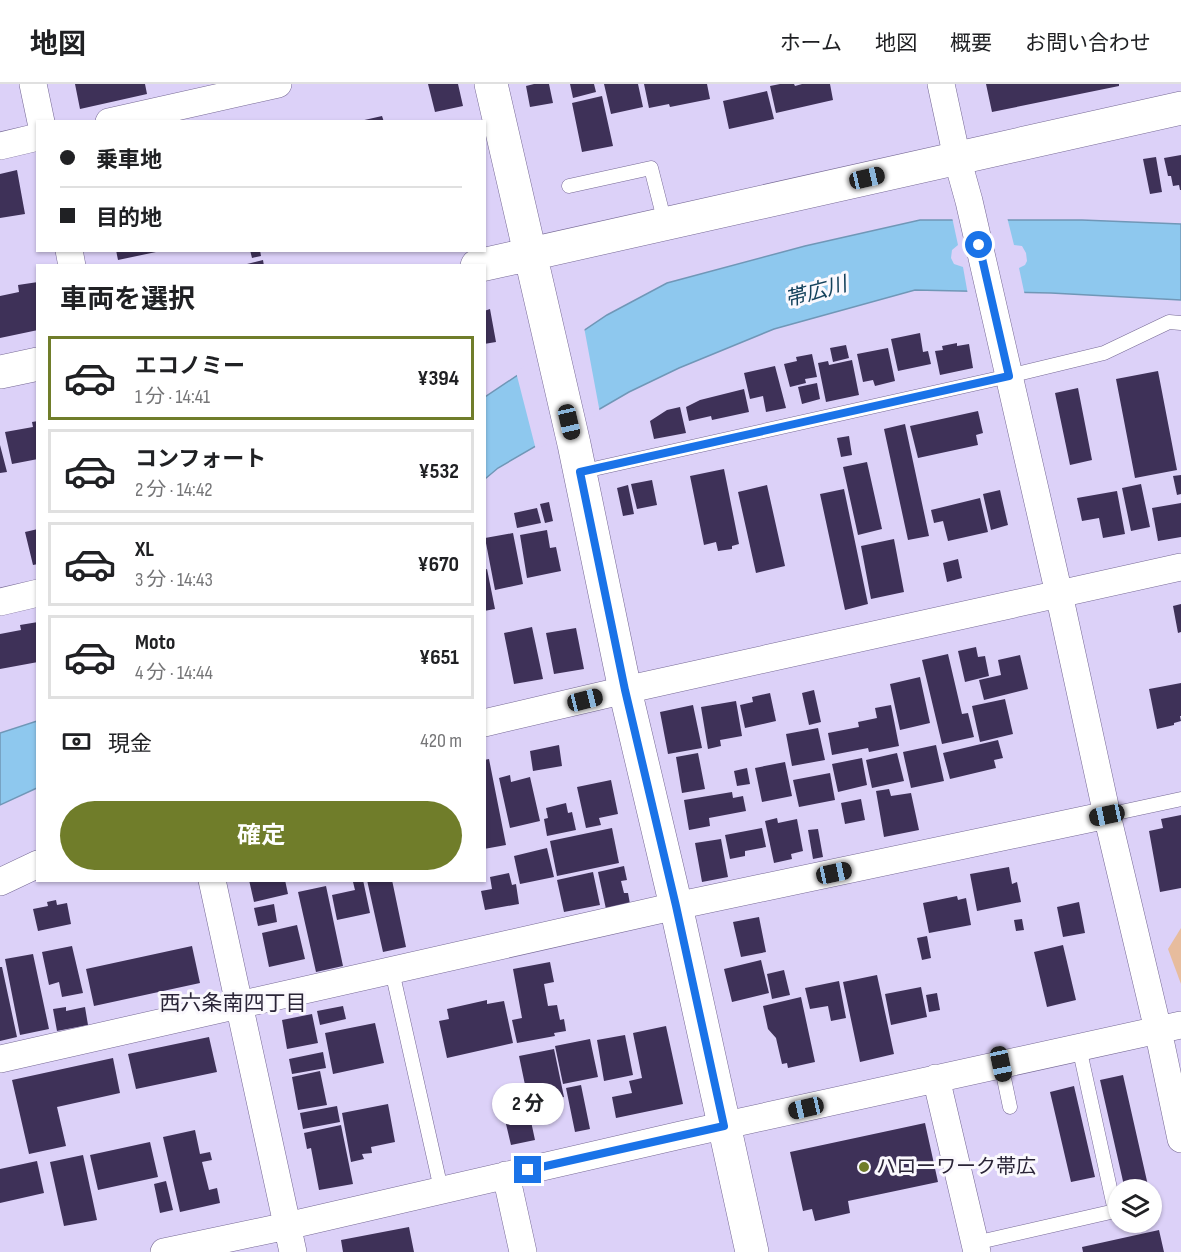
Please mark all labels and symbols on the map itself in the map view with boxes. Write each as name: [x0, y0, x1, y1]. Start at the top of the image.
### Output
car: [847, 165, 887, 191]
route start: [965, 231, 992, 258]
water label: 帯広川: [782, 271, 852, 312]
car: [556, 402, 582, 442]
car: [565, 687, 605, 713]
car: [1088, 802, 1126, 828]
car: [815, 860, 853, 886]
district label: 西六条南四丁目: [160, 991, 307, 1016]
car: [988, 1045, 1014, 1083]
callout: 2 分: [492, 1083, 564, 1125]
car: [786, 1095, 826, 1121]
place label: ハローワーク帯広: [876, 1155, 1036, 1179]
route end: [514, 1156, 541, 1183]
marker: ハローワーク帯広: [857, 1160, 871, 1174]

